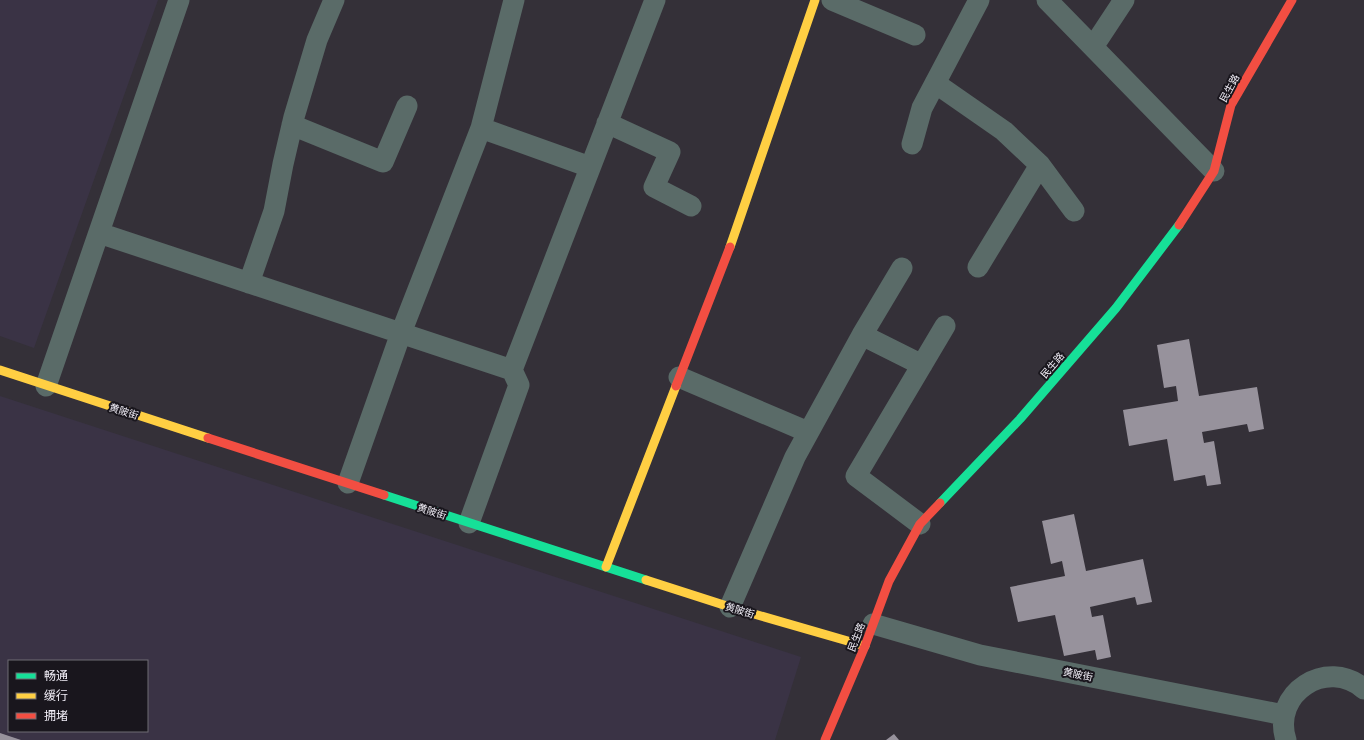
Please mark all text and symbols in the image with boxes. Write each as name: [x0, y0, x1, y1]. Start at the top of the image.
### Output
street label: 民生路: [1218, 72, 1242, 105]
street label: 民生路: [1038, 350, 1067, 381]
street label: 黄陂街: [108, 402, 140, 422]
street label: 黄陂街: [416, 502, 448, 522]
street label: 黄陂街: [724, 601, 756, 621]
street label: 民生路: [846, 621, 868, 654]
legend: [8, 660, 148, 732]
street label: 黄陂街: [1062, 666, 1094, 684]
text: 畅通: [44, 669, 68, 684]
text: 缓行: [44, 689, 68, 704]
text: 拥堵: [44, 709, 68, 724]

